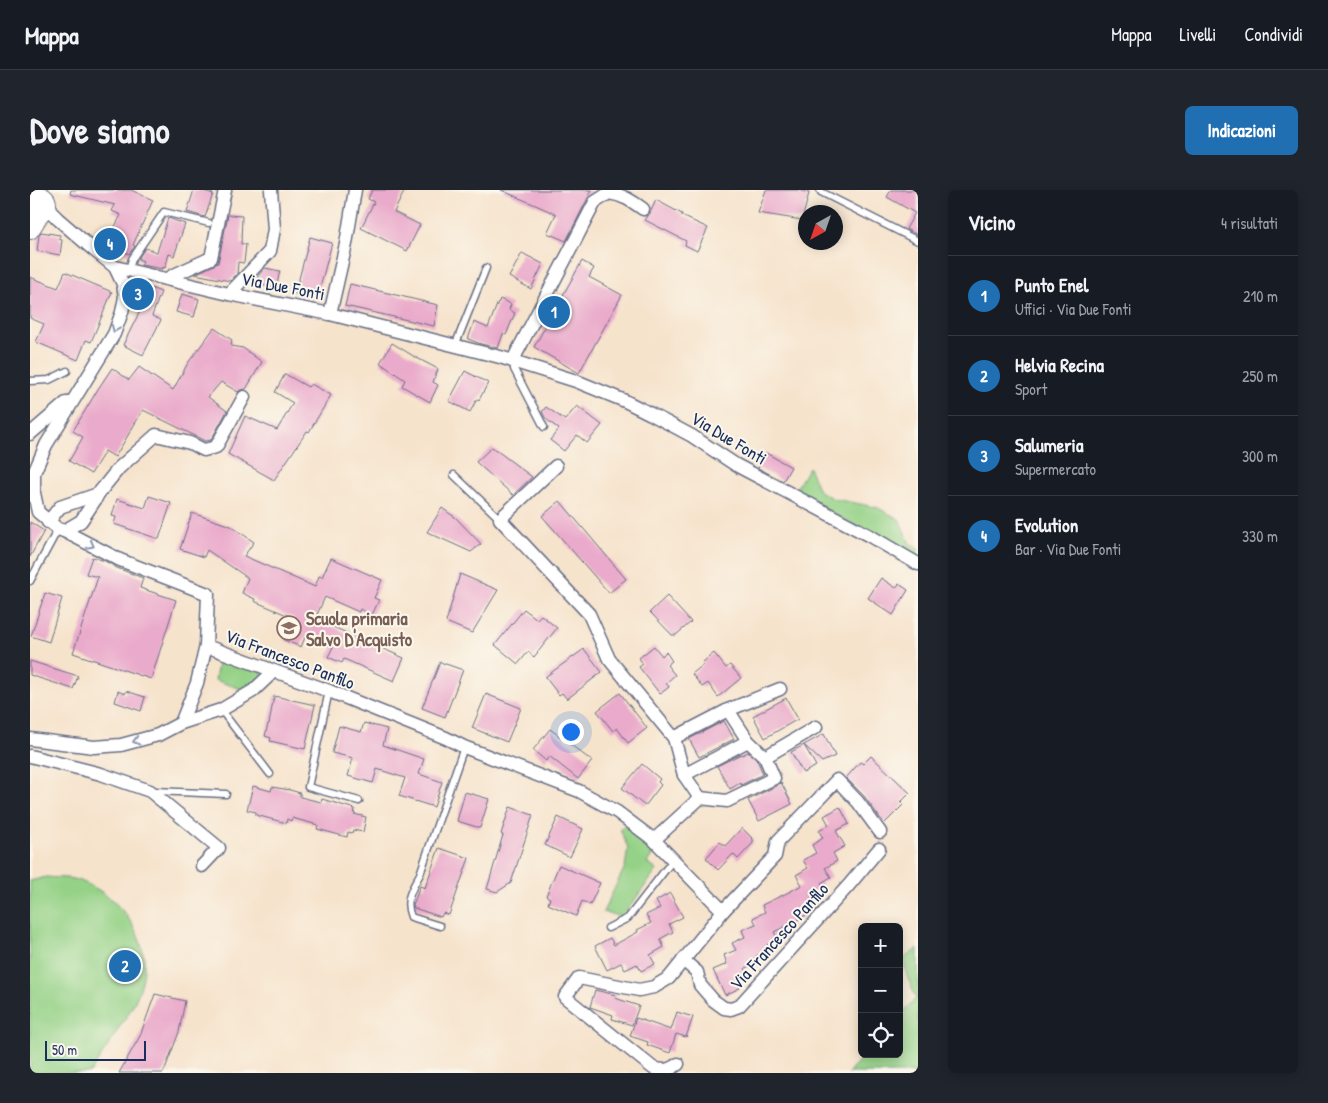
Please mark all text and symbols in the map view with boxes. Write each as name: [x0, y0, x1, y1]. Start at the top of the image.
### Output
text: Mappa: [25, 19, 79, 51]
text: Mappa: [1111, 22, 1152, 47]
text: Livelli: [1180, 22, 1216, 47]
text: Condividi: [1244, 22, 1303, 47]
button: Indicazioni: [1185, 106, 1298, 155]
text: Dove siamo: [30, 107, 170, 154]
north arrow: [798, 205, 843, 250]
text: Vicino: [968, 208, 1015, 237]
text: 4 risultati: [1221, 212, 1278, 234]
pin: 4: [94, 225, 126, 263]
street label: Via Due Fonti: [239, 266, 327, 306]
text: Punto Enel: [1015, 272, 1089, 298]
pin: 3: [122, 275, 154, 313]
text: 1: [981, 285, 987, 307]
text: 210 m: [1243, 285, 1278, 307]
pin: 1: [538, 293, 570, 331]
text: Uffici · Via Due Fonti: [1015, 298, 1131, 320]
one-way arrow: [111, 324, 122, 333]
text: Helvia Recina: [1015, 352, 1104, 378]
text: 2: [980, 365, 988, 387]
text: 250 m: [1242, 365, 1278, 387]
text: Sport: [1015, 378, 1047, 400]
street label: Via Due Fonti: [686, 405, 772, 471]
text: Salumeria: [1015, 432, 1083, 458]
text: 3: [980, 445, 988, 467]
text: 300 m: [1242, 445, 1278, 467]
text: Supermercato: [1015, 458, 1096, 480]
text: Evolution: [1015, 512, 1078, 538]
text: 4: [981, 525, 987, 547]
text: 330 m: [1242, 525, 1278, 547]
one-way arrow: [85, 538, 94, 548]
text: Bar · Via Due Fonti: [1015, 538, 1121, 560]
place label: Scuola primaria Salvo D'Acquisto: [306, 606, 413, 653]
school or university icon: Scuola primaria Salvo D'Acquisto: [276, 615, 302, 641]
street label: Via Francesco Panfilo: [222, 623, 358, 695]
your location: [558, 719, 584, 745]
one-way arrow: [131, 735, 140, 746]
street label: Via Francesco Panfilo: [724, 877, 834, 995]
map controls: [858, 923, 903, 1058]
button: +: [858, 923, 903, 968]
pin: 2: [109, 947, 141, 985]
button: −: [858, 968, 903, 1013]
button: locate: [858, 1013, 903, 1058]
scale bar: [45, 1038, 146, 1061]
text: 50 m: [52, 1040, 77, 1059]

